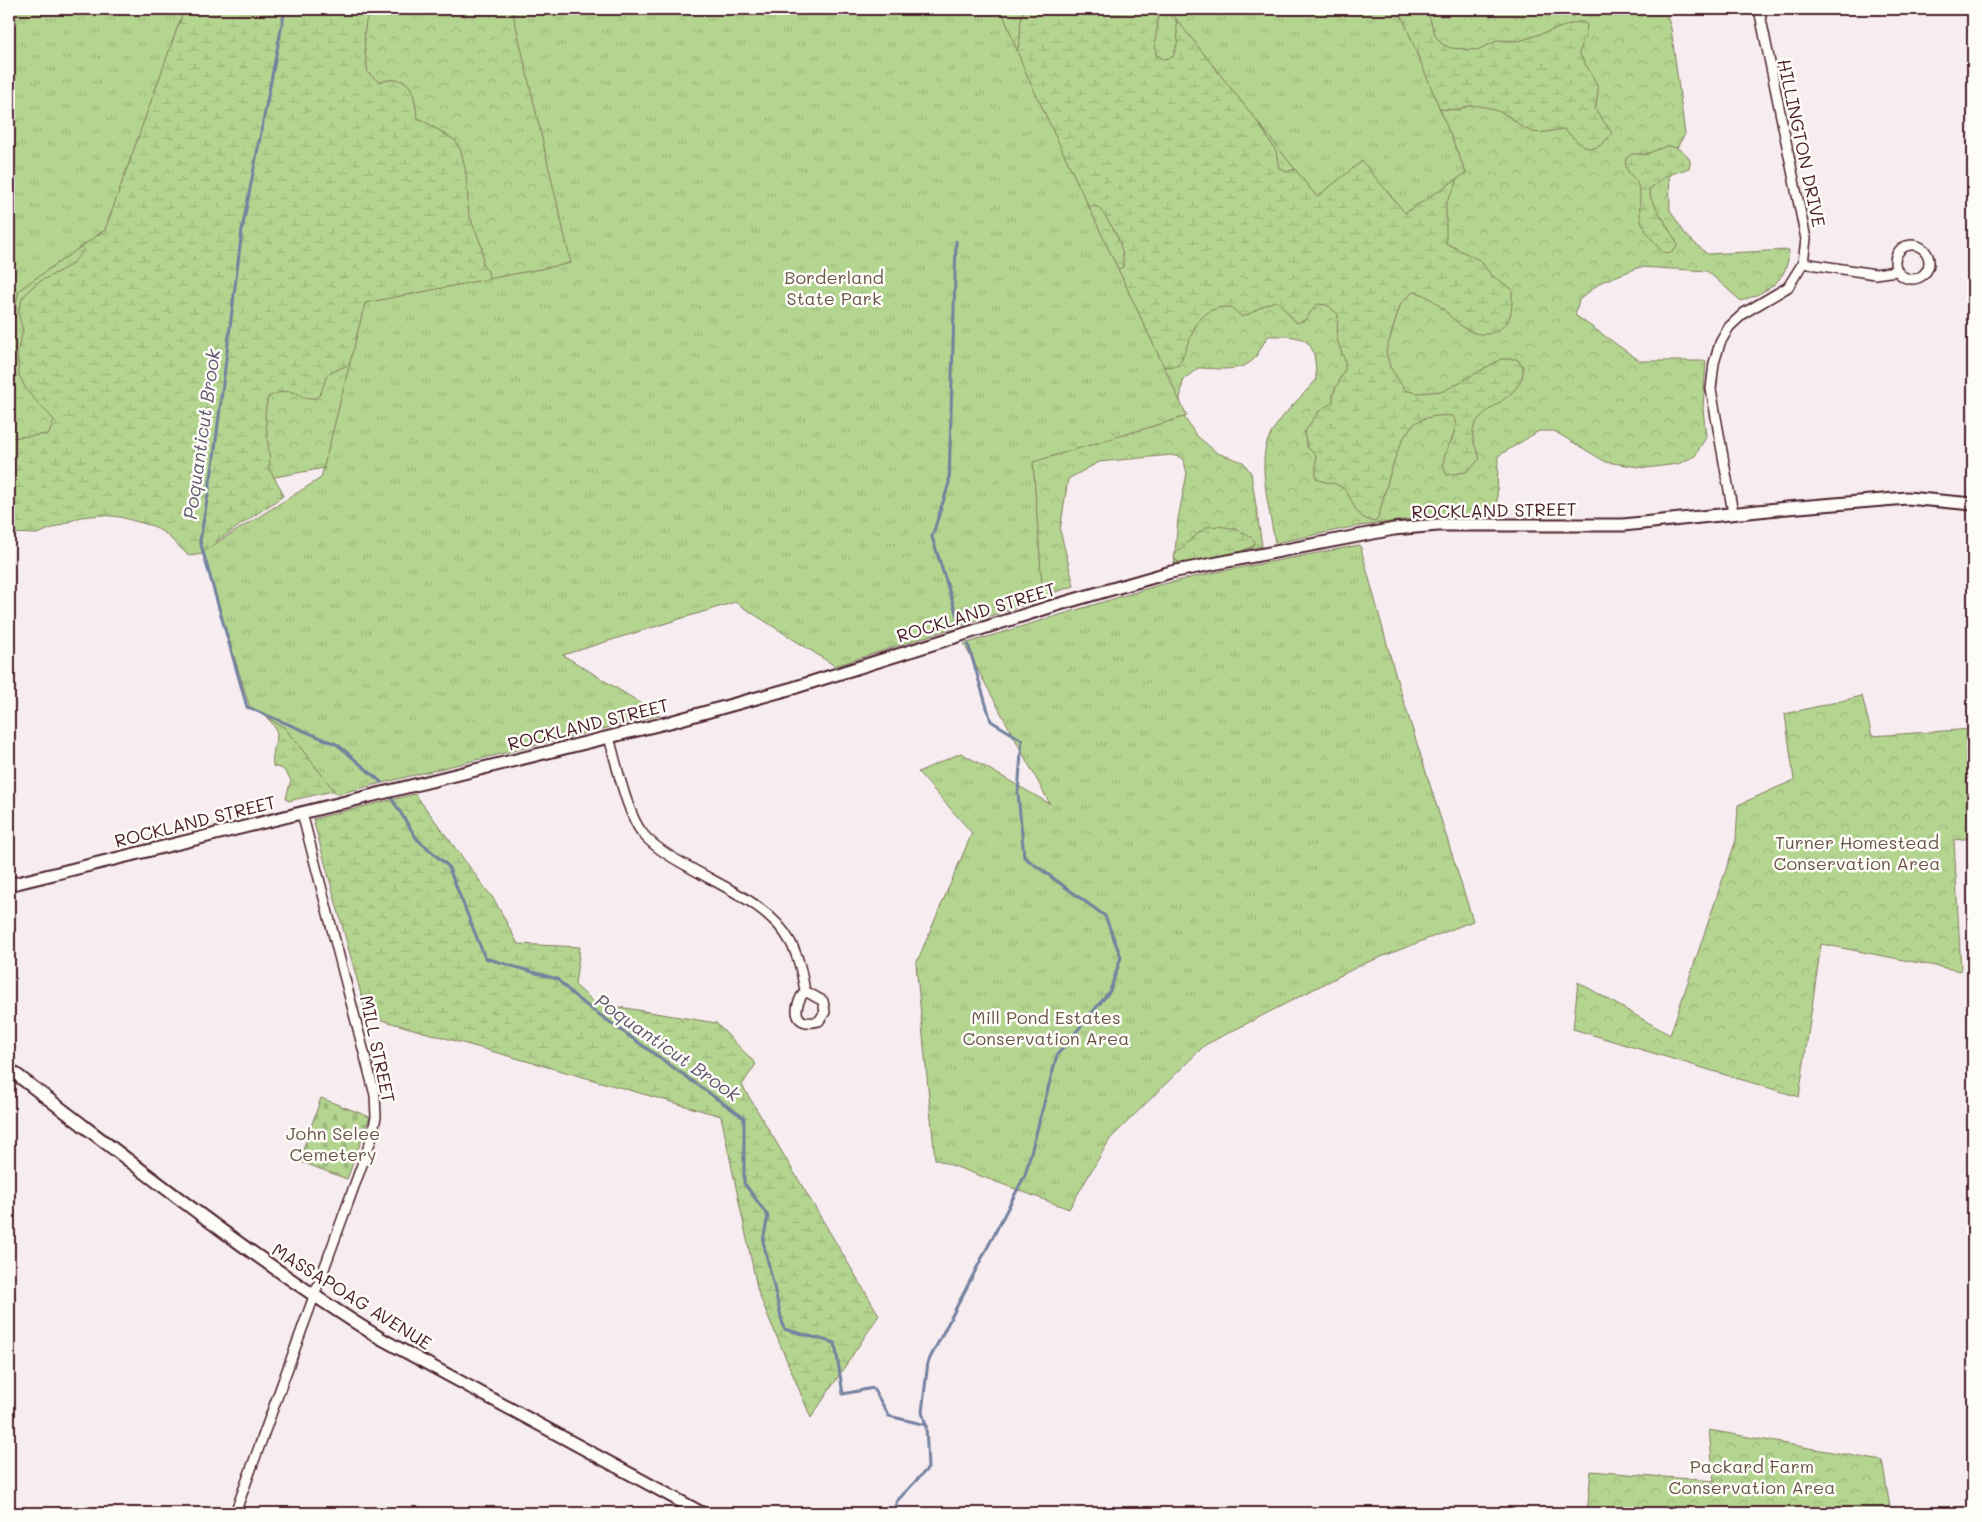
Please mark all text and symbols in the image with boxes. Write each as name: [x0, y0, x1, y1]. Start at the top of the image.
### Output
street label: HILLINGTON DRIVE: [1772, 57, 1832, 229]
park label: Borderland State Park: [784, 265, 884, 310]
water label: Poquanticut Brook: [177, 346, 225, 521]
street label: ROCKLAND STREET: [1411, 497, 1577, 523]
street label: ROCKLAND STREET: [893, 576, 1059, 648]
street label: ROCKLAND STREET: [505, 692, 671, 756]
street label: ROCKLAND STREET: [112, 789, 278, 853]
park label: Turner Homestead Conservation Area: [1774, 830, 1940, 875]
water label: Poquanticut Brook: [590, 987, 746, 1107]
street label: MILL STREET: [355, 993, 401, 1105]
park label: Mill Pond Estates Conservation Area: [963, 1005, 1129, 1050]
park label: John Selee Cemetery: [286, 1121, 380, 1166]
street label: MASSAPOAG AVENUE: [268, 1237, 436, 1355]
park label: Packard Farm Conservation Area: [1669, 1454, 1835, 1499]

